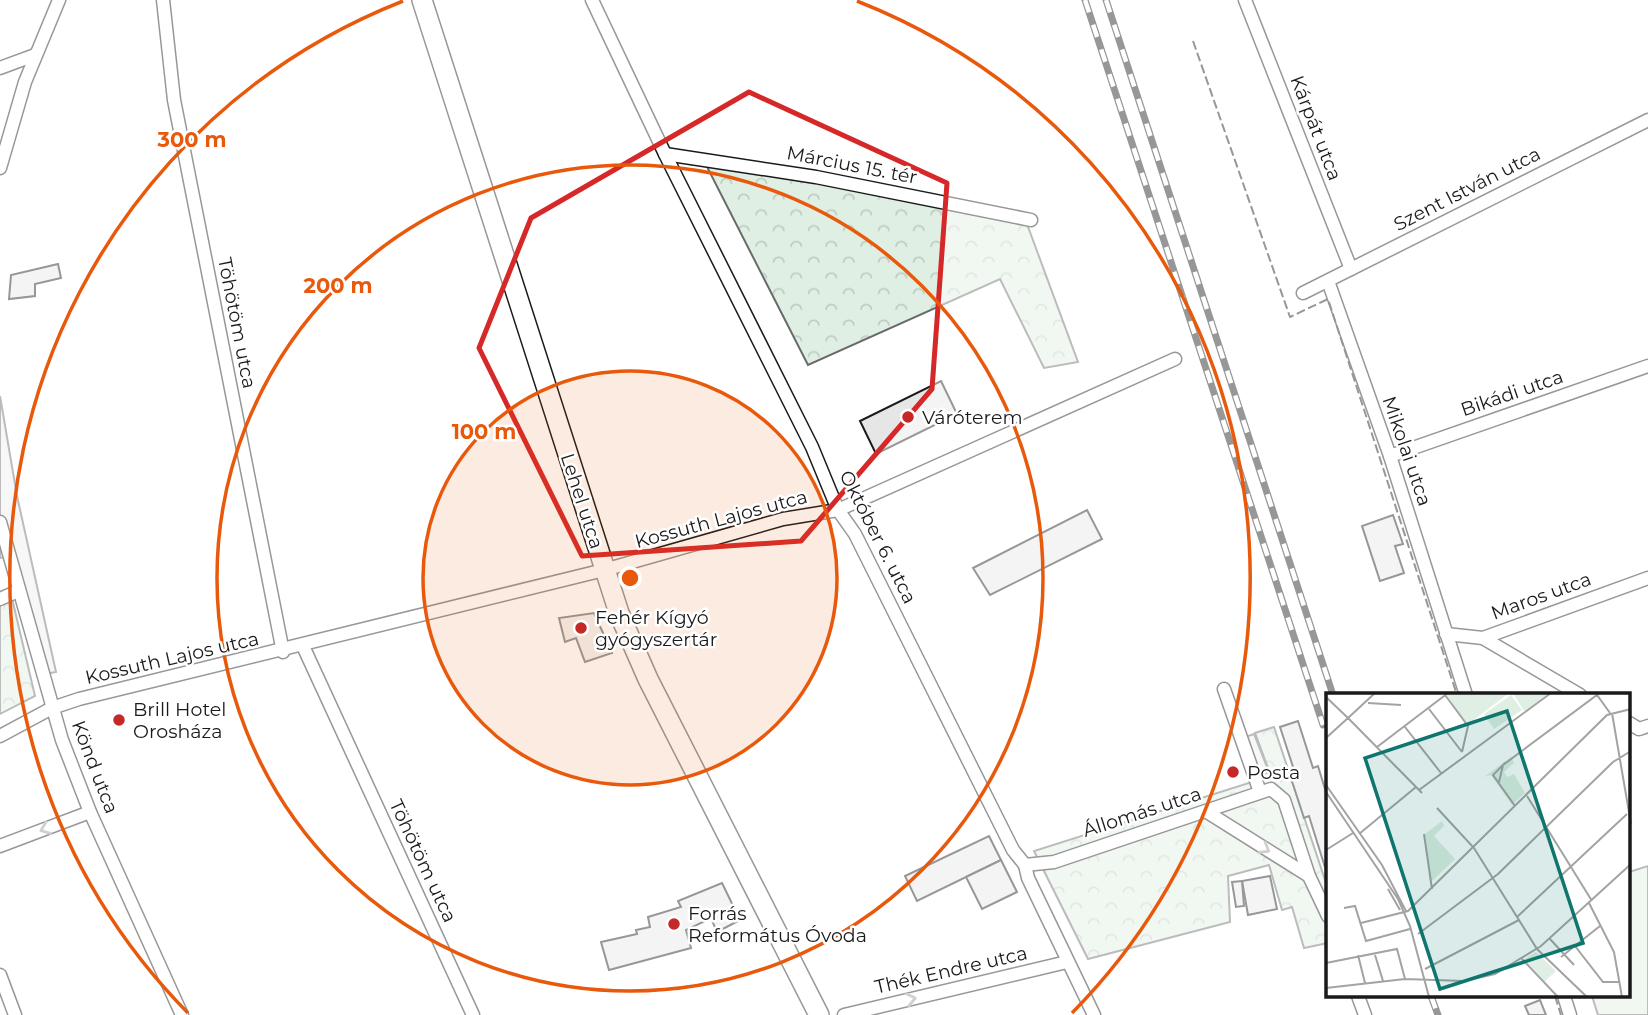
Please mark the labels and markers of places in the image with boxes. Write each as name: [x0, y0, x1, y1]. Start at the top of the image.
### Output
place label: Váróterem: [922, 406, 1023, 429]
marker: Váróterem: [900, 409, 916, 425]
centre of rings: [618, 566, 642, 590]
place label: Fehér Kígyó gyógyszertár: [595, 606, 717, 651]
marker: Fehér Kígyó gyógyszertár: [573, 620, 589, 636]
place label: Brill Hotel Orosháza: [133, 698, 226, 743]
marker: Brill Hotel Orosháza: [111, 712, 127, 728]
place label: Posta: [1247, 761, 1300, 784]
marker: Posta: [1225, 764, 1241, 780]
place label: Forrás Református Óvoda: [688, 902, 867, 947]
marker: Forrás Református Óvoda: [666, 916, 682, 932]

